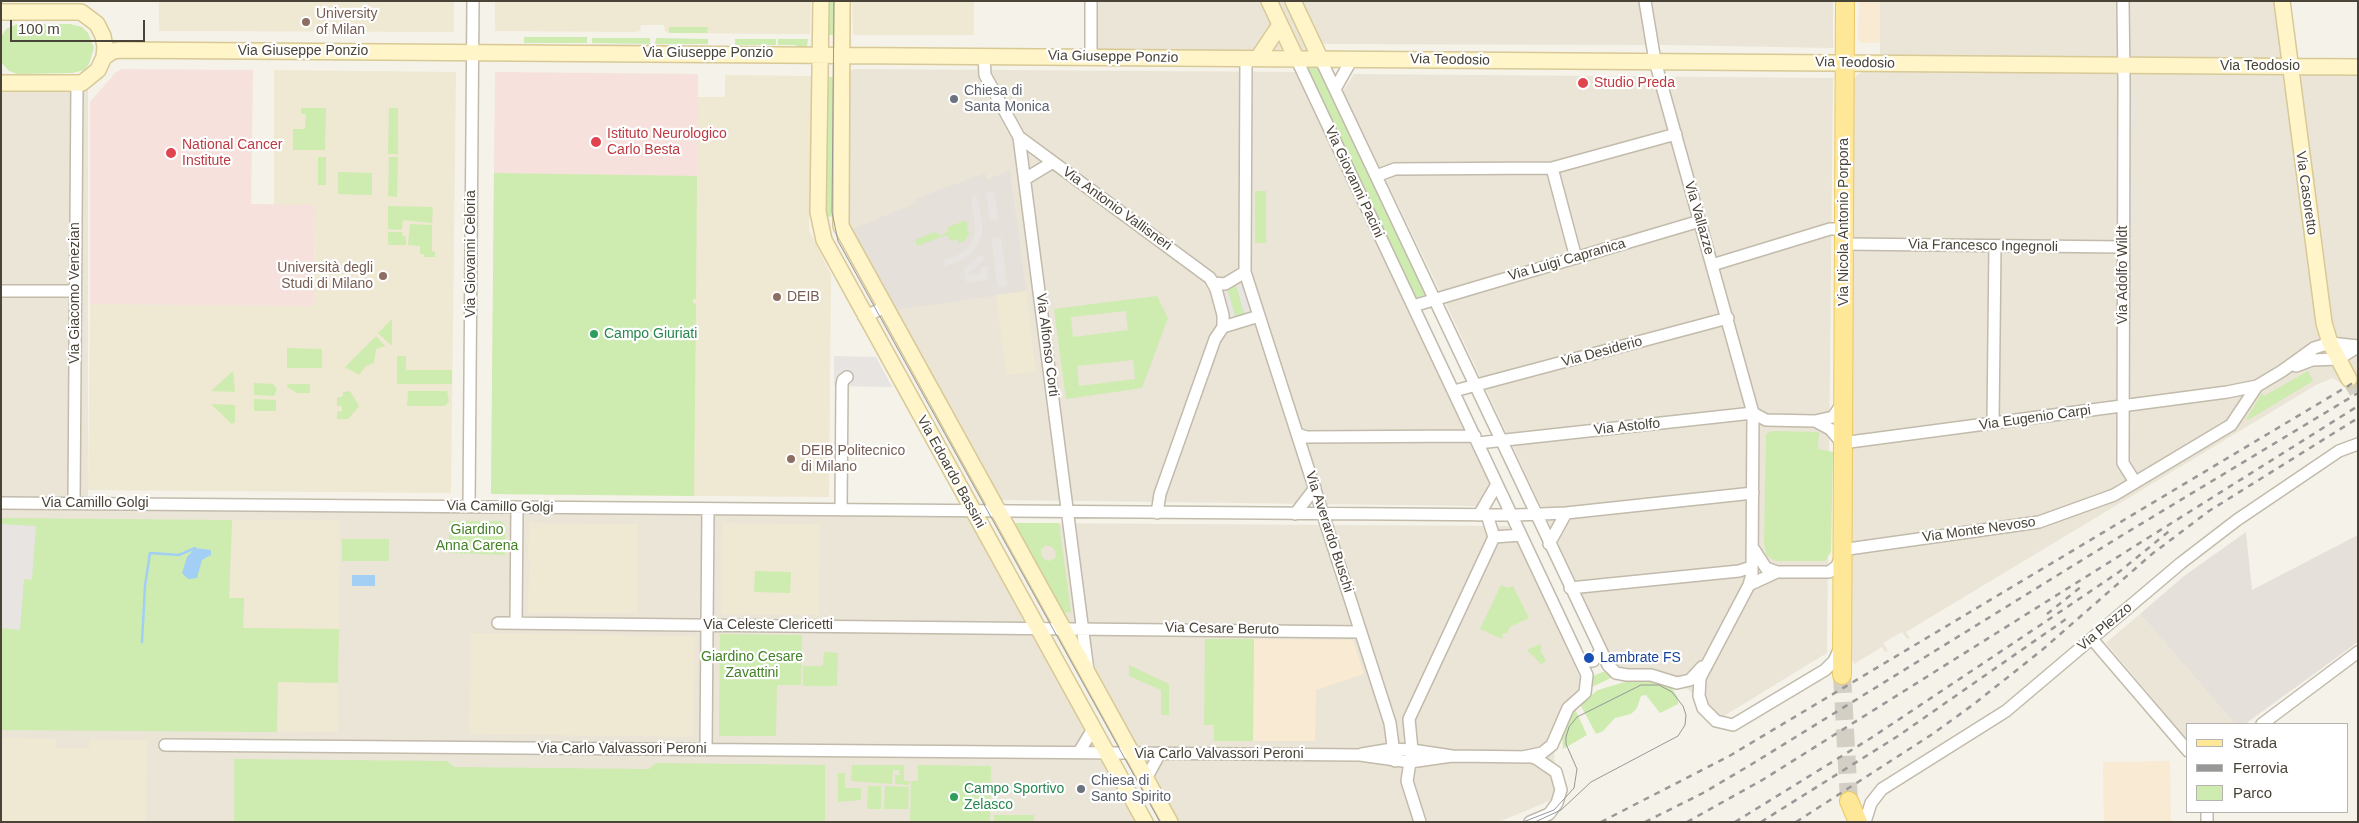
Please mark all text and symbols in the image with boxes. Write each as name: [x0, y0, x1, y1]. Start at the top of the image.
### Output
place label: University of Milan: [316, 6, 377, 38]
scale bar: [12, 10, 148, 42]
marker: University of Milan: [300, 16, 312, 28]
text: 100 m: [18, 20, 60, 37]
street label: Via Giuseppe Ponzio: [238, 43, 368, 59]
street label: Via Giuseppe Ponzio: [643, 45, 773, 61]
street label: Via Giuseppe Ponzio: [1048, 47, 1178, 67]
street label: Via Teodosio: [1410, 51, 1490, 69]
street label: Via Teodosio: [1815, 54, 1895, 72]
street label: Via Teodosio: [2220, 58, 2300, 74]
place label: Studio Preda: [1594, 75, 1675, 91]
marker: Studio Preda: [1576, 76, 1590, 90]
place label: Chiesa di Santa Monica: [964, 83, 1050, 115]
marker: Chiesa di Santa Monica: [948, 93, 960, 105]
street label: Via Giovanni Pacini: [1321, 124, 1387, 240]
place label: Istituto Neurologico Carlo Besta: [607, 126, 727, 158]
marker: Istituto Neurologico Carlo Besta: [589, 135, 603, 149]
place label: National Cancer Institute: [182, 137, 282, 170]
street label: Via Nicola Antonio Porpora: [1836, 138, 1852, 306]
marker: National Cancer Institute: [164, 146, 178, 160]
street label: Via Casoretto: [2292, 150, 2320, 236]
street label: Via Antonio Vallisneri: [1059, 164, 1175, 254]
street label: Via Vallazze: [1680, 179, 1718, 257]
street label: Via Giovanni Celoria: [463, 190, 479, 318]
street label: Via Giacomo Venezian: [67, 222, 83, 364]
street label: Via Adolfo Wildt: [2115, 226, 2131, 324]
street label: Via Luigi Capranica: [1506, 235, 1628, 285]
street label: Via Francesco Ingegnoli: [1908, 236, 2058, 256]
place label: Università degli Studi di Milano: [277, 260, 373, 292]
marker: Università degli Studi di Milano: [377, 270, 389, 282]
place label: DEIB: [787, 289, 820, 305]
marker: DEIB: [771, 291, 783, 303]
street label: Via Alfonso Corti: [1032, 292, 1062, 398]
place label: Campo Giuriati: [604, 326, 697, 342]
marker: Campo Giuriati: [588, 328, 600, 340]
street label: Via Desiderio: [1560, 333, 1644, 371]
street label: Via Eugenio Carpi: [1978, 402, 2092, 434]
street label: Via Edoardo Bassini: [913, 413, 989, 531]
street label: Via Astolfo: [1593, 415, 1661, 439]
place label: DEIB Politecnico di Milano: [801, 443, 905, 476]
marker: DEIB Politecnico di Milano: [785, 453, 797, 465]
street label: Via Averardo Buschi: [1301, 469, 1357, 595]
street label: Via Camillo Golgi: [41, 495, 149, 511]
street label: Via Camillo Golgi: [446, 498, 554, 516]
street label: Via Monte Nevoso: [1921, 514, 2037, 546]
park label: Giardino Anna Carena: [436, 522, 518, 554]
street label: Via Plezzo: [2074, 599, 2136, 655]
street label: Via Celeste Clericetti: [703, 617, 833, 633]
street label: Via Cesare Beruto: [1165, 620, 1279, 638]
park label: Giardino Cesare Zavattini: [701, 649, 803, 682]
place label: Lambrate FS: [1600, 650, 1681, 666]
marker: Lambrate FS: [1582, 651, 1596, 665]
legend: [2186, 723, 2349, 813]
text: Strada: [2233, 734, 2277, 751]
street label: Via Carlo Valvassori Peroni: [537, 741, 707, 757]
street label: Via Carlo Valvassori Peroni: [1134, 746, 1304, 762]
text: Ferrovia: [2233, 759, 2288, 776]
place label: Chiesa di Santo Spirito: [1091, 773, 1171, 806]
place label: Campo Sportivo Zelasco: [964, 781, 1064, 814]
marker: Chiesa di Santo Spirito: [1075, 783, 1087, 795]
text: Parco: [2233, 784, 2272, 801]
marker: Campo Sportivo Zelasco: [948, 791, 960, 803]

